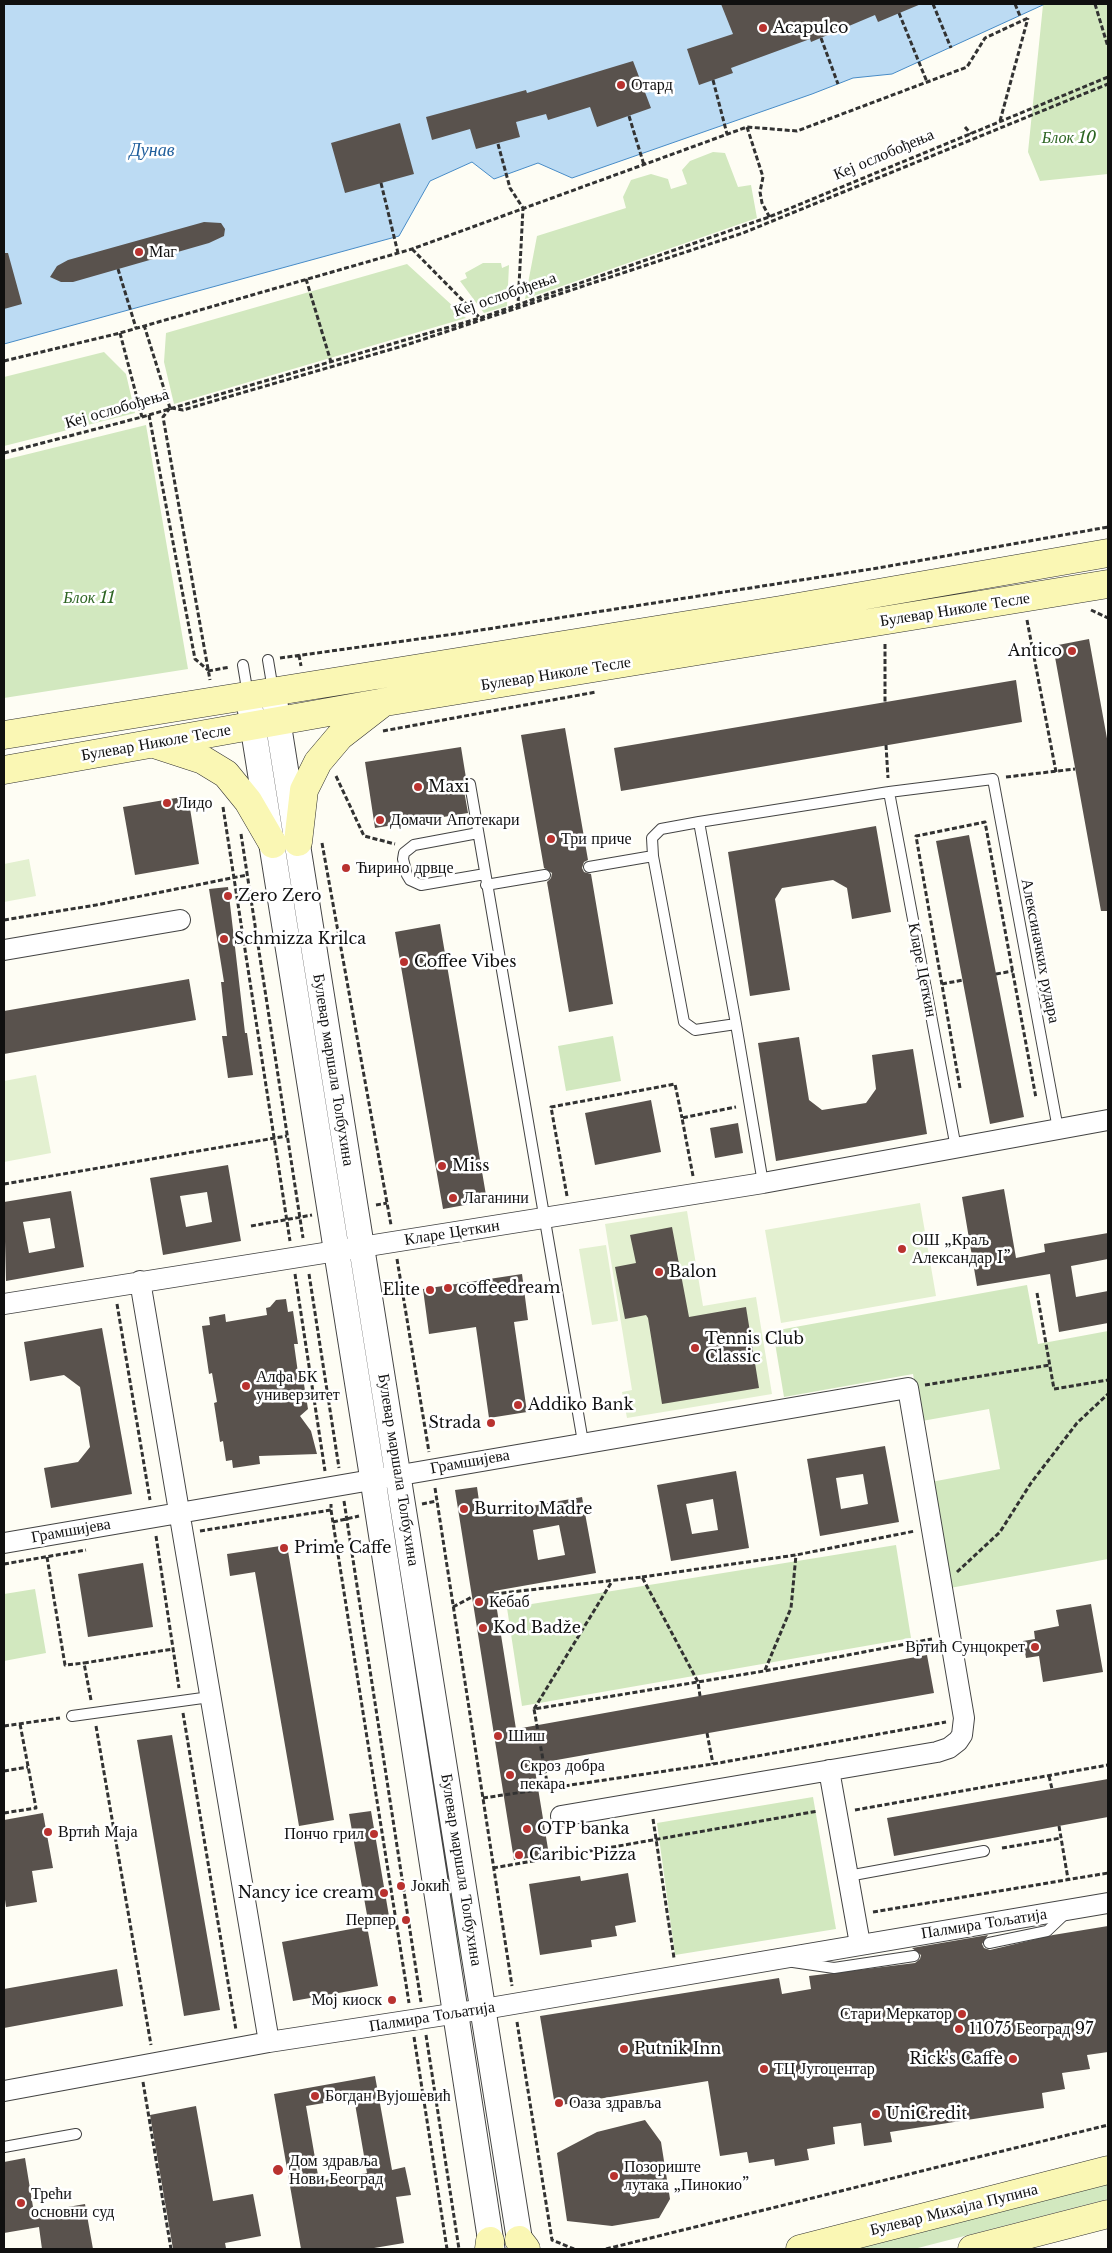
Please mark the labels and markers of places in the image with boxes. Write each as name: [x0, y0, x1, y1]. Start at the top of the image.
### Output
place label: Acapulco: [773, 18, 848, 38]
marker: Acapulco: [757, 22, 769, 34]
place label: Отард: [631, 75, 673, 95]
marker: Отард: [615, 79, 627, 91]
place label: Маг: [149, 242, 177, 262]
marker: Маг: [133, 246, 145, 258]
place label: Antico: [1008, 641, 1062, 661]
marker: Antico: [1066, 645, 1078, 657]
place label: Maxi: [428, 777, 470, 797]
marker: Maxi: [412, 781, 424, 793]
place label: Лидо: [177, 793, 213, 813]
marker: Лидо: [161, 797, 173, 809]
place label: Домачи Апотекари: [390, 810, 519, 830]
marker: Домачи Апотекари: [374, 814, 386, 826]
place label: Три приче: [561, 829, 632, 849]
marker: Три приче: [545, 833, 557, 845]
place label: Ћирино дрвце: [356, 858, 453, 878]
marker: Ћирино дрвце: [340, 862, 352, 874]
place label: Zero Zero: [238, 886, 321, 906]
marker: Zero Zero: [222, 890, 234, 902]
place label: Schmizza Krilca: [234, 929, 366, 949]
marker: Schmizza Krilca: [218, 933, 230, 945]
place label: Coffee Vibes: [414, 952, 516, 972]
marker: Coffee Vibes: [398, 956, 410, 968]
place label: Miss: [452, 1156, 489, 1176]
marker: Miss: [436, 1160, 448, 1172]
place label: Лаганини: [463, 1188, 529, 1208]
marker: Лаганини: [447, 1192, 459, 1204]
place label: ОШ „Краљ Александар I”: [912, 1230, 1011, 1268]
marker: ОШ „Краљ Александар I”: [896, 1243, 908, 1255]
place label: Balon: [669, 1262, 717, 1282]
marker: Balon: [653, 1266, 665, 1278]
place label: coffeedream: [458, 1278, 560, 1298]
place label: Elite: [383, 1280, 420, 1300]
marker: coffeedream: [442, 1282, 454, 1294]
marker: Elite: [424, 1284, 436, 1296]
place label: Tennis Club Classic: [705, 1329, 804, 1367]
marker: Tennis Club Classic: [689, 1342, 701, 1354]
place label: Алфа БК универзитет: [256, 1367, 340, 1405]
marker: Алфа БК универзитет: [240, 1380, 252, 1392]
place label: Addiko Bank: [528, 1395, 634, 1415]
marker: Addiko Bank: [512, 1399, 524, 1411]
place label: Strada: [429, 1413, 481, 1433]
marker: Strada: [485, 1417, 497, 1429]
place label: Burrito Madre: [474, 1499, 592, 1519]
marker: Burrito Madre: [458, 1503, 470, 1515]
place label: Prime Caffe: [294, 1538, 391, 1558]
marker: Prime Caffe: [278, 1542, 290, 1554]
place label: Кебаб: [489, 1592, 530, 1612]
marker: Кебаб: [473, 1596, 485, 1608]
place label: Kod Badže: [493, 1618, 581, 1638]
marker: Kod Badže: [477, 1622, 489, 1634]
place label: Вртић Сунцокрет: [905, 1637, 1025, 1657]
marker: Вртић Сунцокрет: [1029, 1641, 1041, 1653]
place label: Шиш: [508, 1726, 545, 1746]
marker: Шиш: [492, 1730, 504, 1742]
place label: Скроз добра пекара: [520, 1756, 605, 1794]
marker: Скроз добра пекара: [504, 1769, 516, 1781]
place label: OTP banka: [537, 1819, 629, 1839]
place label: Вртић Маја: [58, 1822, 137, 1842]
marker: OTP banka: [521, 1823, 533, 1835]
place label: Пончо грил: [284, 1824, 364, 1844]
marker: Вртић Маја: [42, 1826, 54, 1838]
marker: Пончо грил: [368, 1828, 380, 1840]
place label: Caribic Pizza: [529, 1845, 636, 1865]
marker: Caribic Pizza: [513, 1849, 525, 1861]
place label: Јокић: [411, 1876, 450, 1896]
marker: Јокић: [395, 1880, 407, 1892]
place label: Nancy ice cream: [238, 1883, 374, 1903]
marker: Nancy ice cream: [378, 1887, 390, 1899]
place label: Перпер: [346, 1910, 396, 1930]
marker: Перпер: [400, 1914, 412, 1926]
place label: Мој киоск: [312, 1990, 382, 2010]
marker: Мој киоск: [386, 1994, 398, 2006]
place label: Стари Меркатор: [840, 2004, 952, 2024]
marker: Стари Меркатор: [956, 2008, 968, 2020]
place label: 11075 Београд 97: [969, 2019, 1093, 2039]
marker: 11075 Београд 97: [953, 2023, 965, 2035]
place label: Putnik Inn: [634, 2039, 721, 2059]
marker: Putnik Inn: [618, 2043, 630, 2055]
place label: Rick's Caffe: [909, 2049, 1003, 2069]
marker: Rick's Caffe: [1007, 2053, 1019, 2065]
place label: ТЦ Југоцентар: [774, 2059, 875, 2079]
marker: ТЦ Југоцентар: [758, 2063, 770, 2075]
place label: Богдан Вујошевић: [325, 2086, 451, 2106]
marker: Богдан Вујошевић: [309, 2090, 321, 2102]
place label: Оаза здравља: [569, 2093, 661, 2113]
marker: Оаза здравља: [553, 2097, 565, 2109]
place label: UniCredit: [886, 2104, 967, 2124]
marker: UniCredit: [870, 2108, 882, 2120]
place label: Дом здравља Нови Београд: [289, 2151, 383, 2189]
place label: Позориште лутака „Пинокио”: [624, 2157, 749, 2195]
marker: Дом здравља Нови Београд: [271, 2163, 285, 2177]
marker: Позориште лутака „Пинокио”: [608, 2170, 620, 2182]
place label: Трећи основни суд: [31, 2184, 114, 2222]
marker: Трећи основни суд: [15, 2197, 27, 2209]

